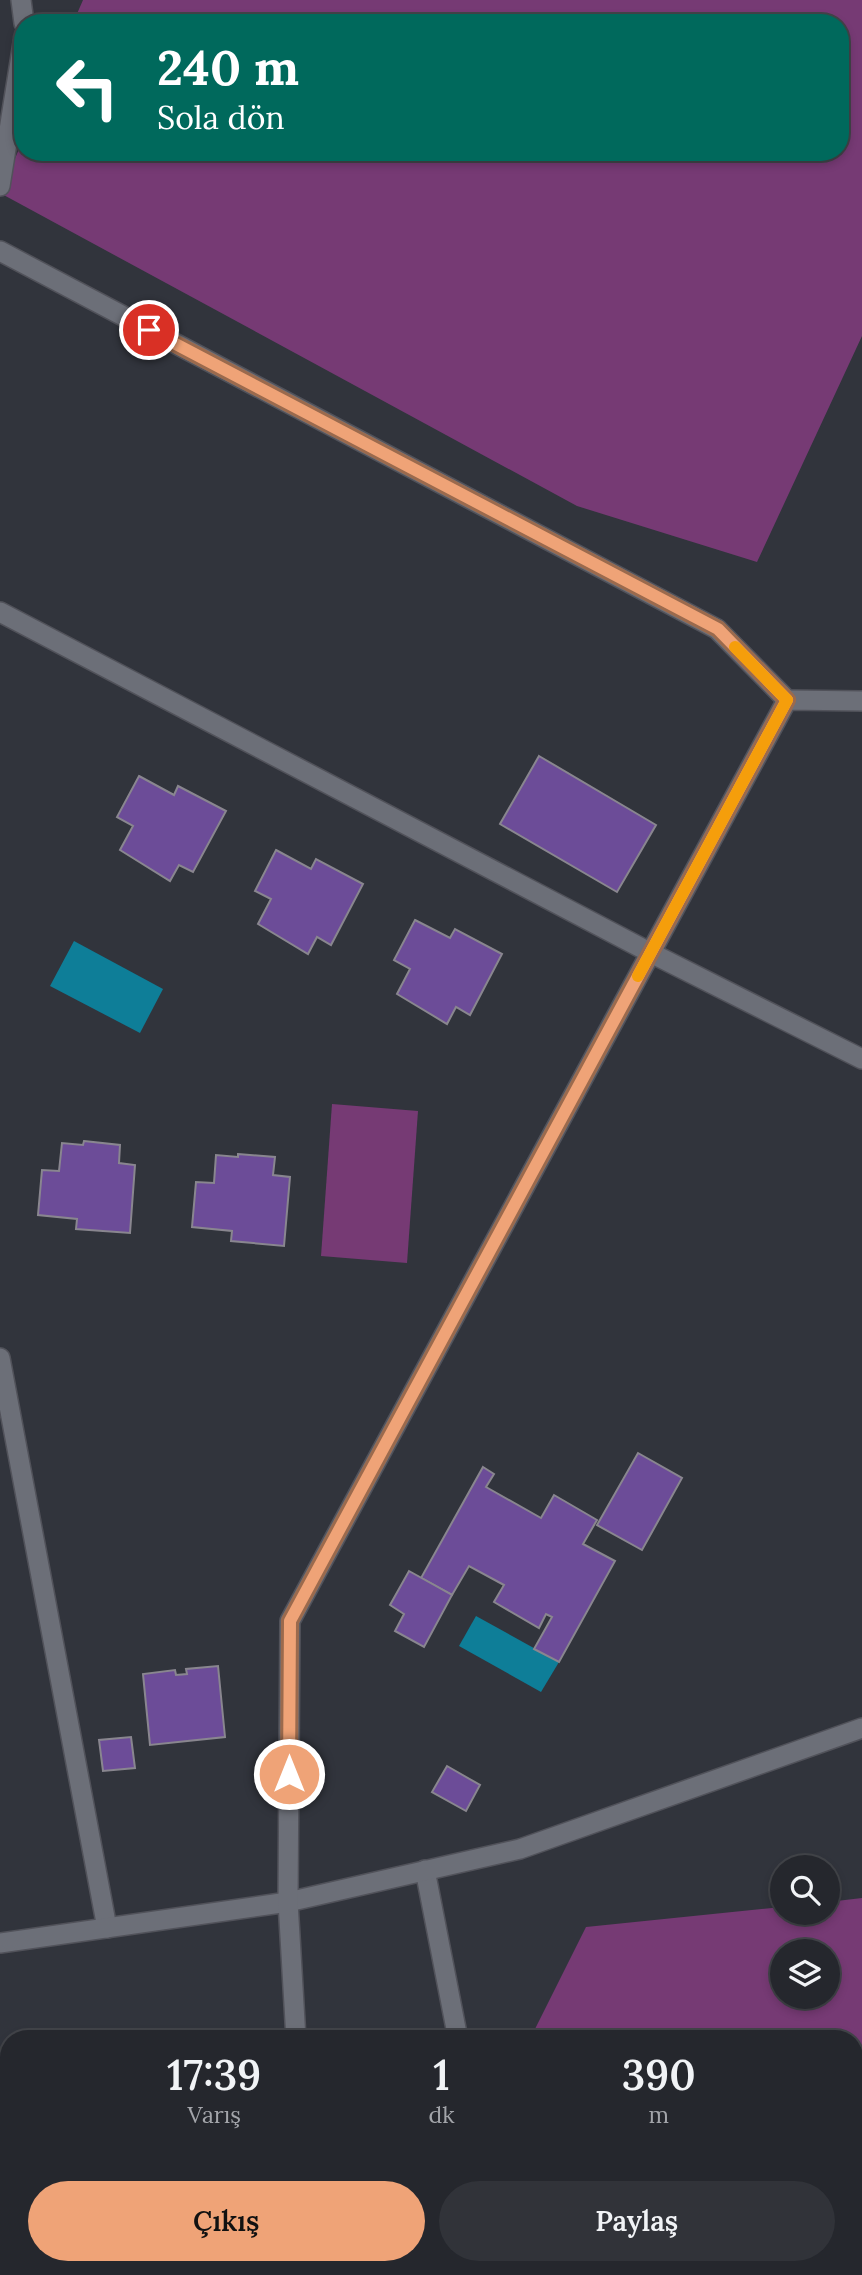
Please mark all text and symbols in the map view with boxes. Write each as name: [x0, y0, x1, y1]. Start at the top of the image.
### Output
text: 240 m: [157, 36, 299, 98]
icon: left: [42, 42, 133, 133]
text: Sola dön: [157, 97, 285, 138]
pin: [119, 300, 179, 360]
icon: arrive: [130, 311, 168, 349]
position arrow: [252, 1737, 326, 1811]
map controls: [770, 1855, 840, 2009]
button: search: [770, 1855, 840, 1925]
button: layers: [770, 1939, 840, 2009]
text: 17:39: [167, 2048, 261, 2102]
text: 1: [433, 2048, 450, 2102]
text: 390: [622, 2048, 696, 2102]
text: Varış: [188, 2100, 241, 2129]
text: dk: [428, 2100, 455, 2129]
text: m: [648, 2100, 669, 2129]
button: Çıkış: [28, 2181, 425, 2261]
button: Paylaş: [439, 2181, 835, 2261]

